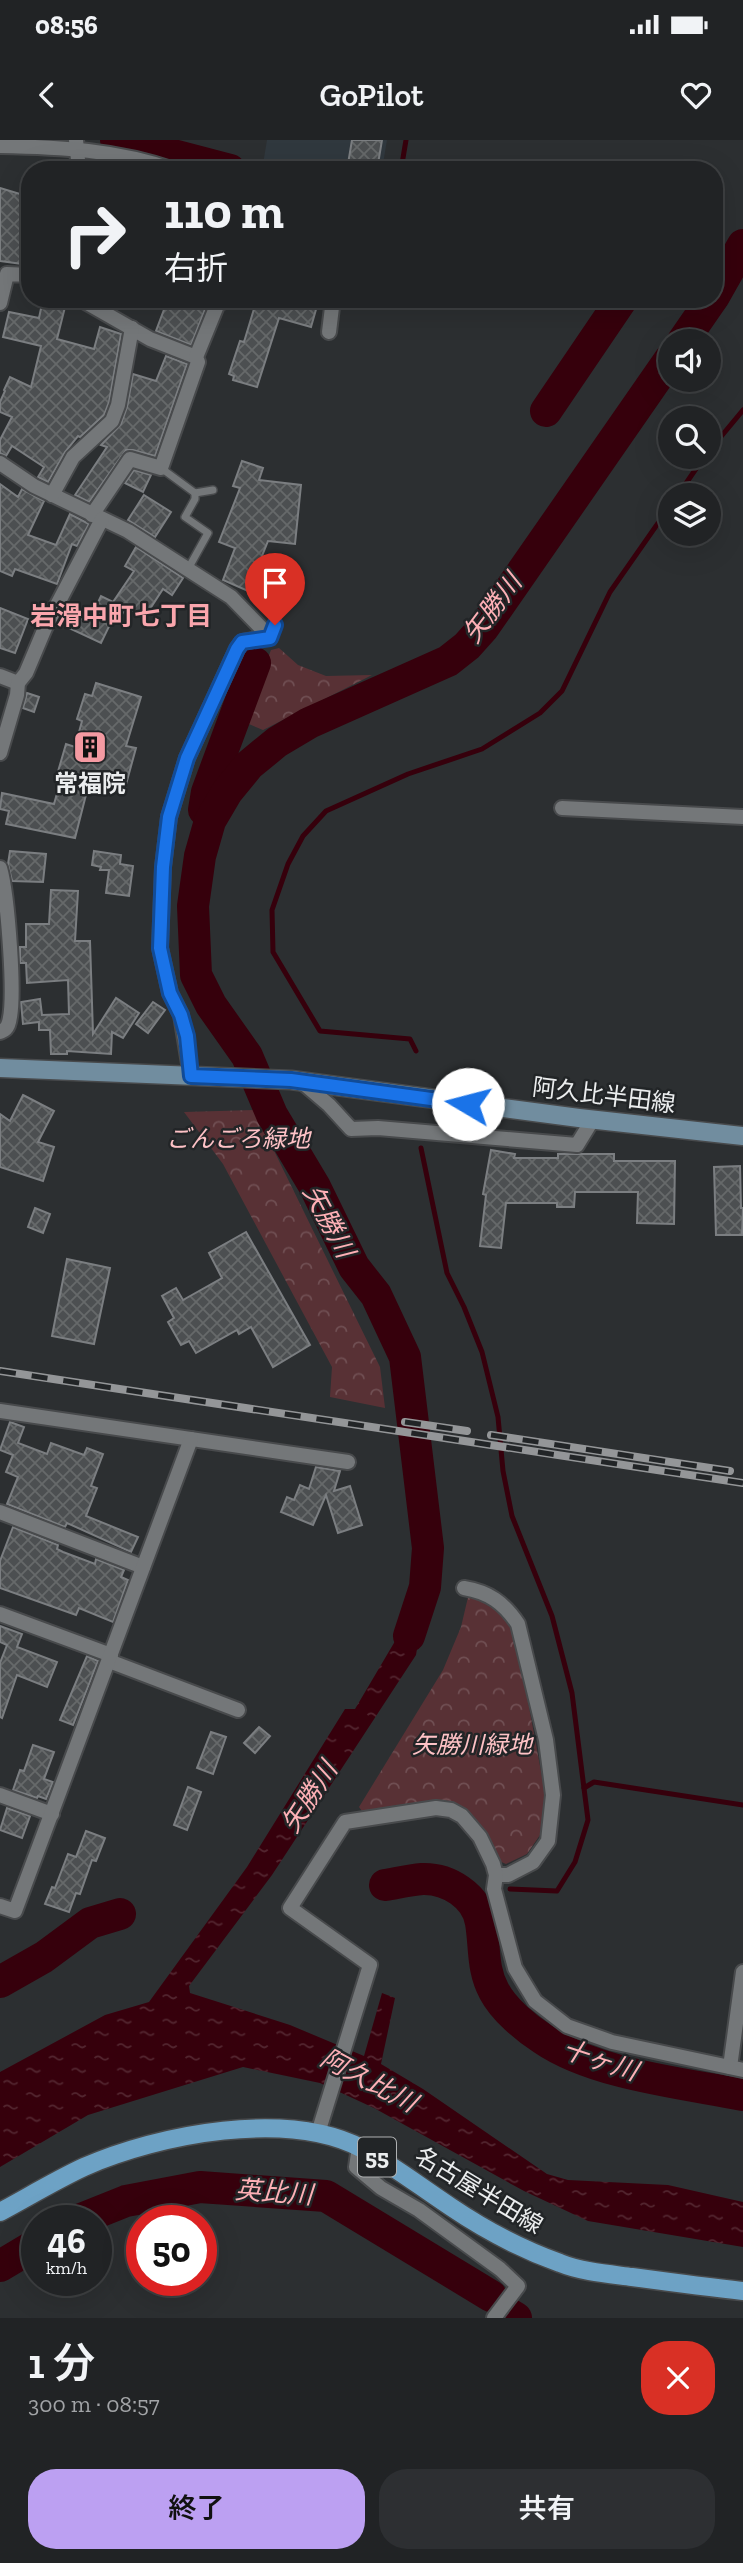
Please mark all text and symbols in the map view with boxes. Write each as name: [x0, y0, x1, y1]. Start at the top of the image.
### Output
text: 08:56: [35, 9, 98, 41]
icon: back: [28, 76, 66, 114]
text: GoPilot: [320, 76, 423, 114]
icon: heart: [677, 76, 715, 114]
text: 110 m: [164, 182, 284, 241]
icon: right: [49, 189, 140, 280]
text: 右折: [164, 249, 228, 287]
map controls: [658, 329, 721, 546]
button: sound: [658, 329, 721, 392]
button: search: [658, 406, 721, 469]
button: layers: [658, 483, 721, 546]
pin: [245, 553, 305, 625]
icon: arrive: [256, 564, 294, 602]
water label: 矢勝川: [456, 565, 530, 649]
district label: 岩滑中町七丁目: [30, 600, 212, 632]
building icon: 常福院: [71, 728, 109, 766]
place label: 常福院: [54, 769, 126, 798]
position arrow: [431, 1067, 505, 1141]
street label: 阿久比半田線: [531, 1072, 677, 1118]
park label: ごんごろ緑地: [166, 1124, 313, 1153]
water label: 矢勝川: [297, 1179, 363, 1266]
park label: 矢勝川緑地: [412, 1730, 535, 1759]
water label: 矢勝川: [274, 1753, 345, 1838]
water label: 十ヶ川: [558, 2033, 645, 2088]
water label: 阿久比川: [316, 2041, 425, 2120]
road number: 55: [358, 2138, 396, 2176]
street label: 名古屋半田線: [410, 2140, 548, 2240]
water label: 英比川: [234, 2173, 317, 2211]
speed limit sign: 50: [126, 2205, 217, 2296]
text: 46: [47, 2220, 86, 2262]
text: km/h: [46, 2257, 87, 2279]
text: 1 分: [28, 2338, 95, 2389]
button: close: [641, 2341, 715, 2415]
text: 300 m · 08:57: [28, 2390, 160, 2418]
button: 終了: [28, 2469, 365, 2549]
button: 共有: [379, 2469, 715, 2549]

